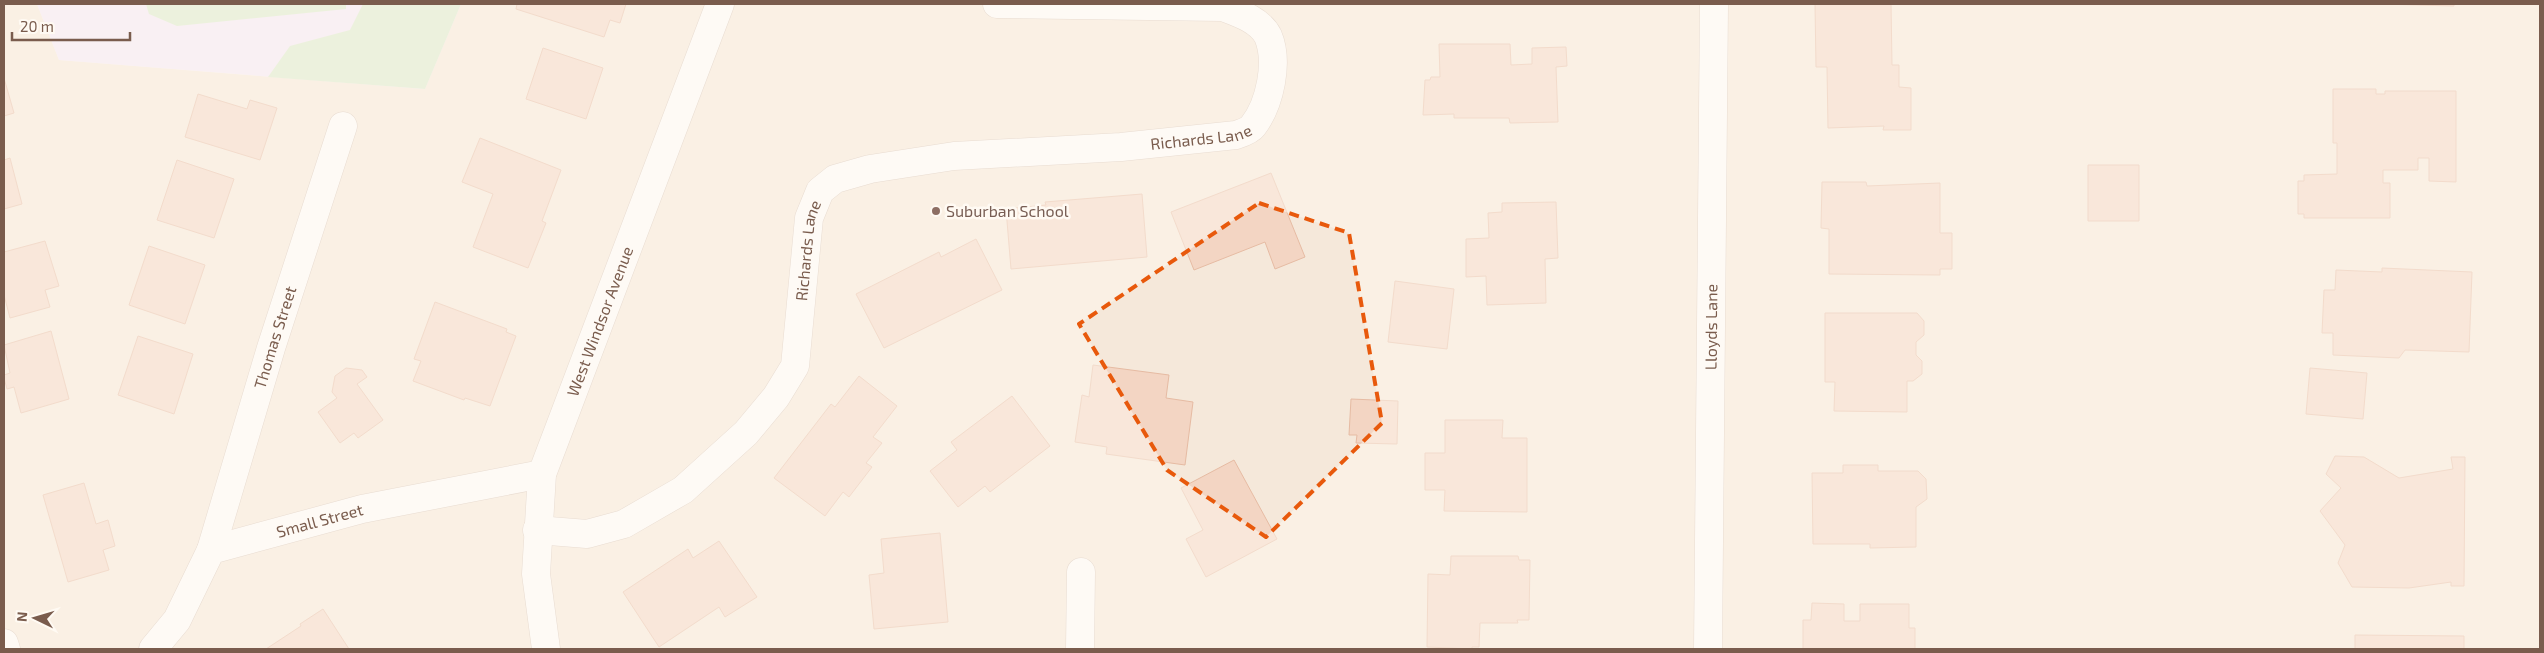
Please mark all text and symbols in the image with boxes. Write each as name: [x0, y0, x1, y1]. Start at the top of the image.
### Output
scale bar: [12, 10, 130, 42]
text: 20 m: [20, 17, 54, 35]
street label: Richards Lane: [1149, 120, 1255, 153]
street label: Richards Lane: [791, 197, 824, 302]
place label: Suburban School: [946, 201, 1069, 220]
marker: Suburban School: [930, 205, 942, 217]
street label: West Windsor Avenue: [562, 244, 636, 399]
street label: Thomas Street: [249, 283, 300, 391]
street label: Lloyds Lane: [1701, 284, 1720, 370]
street label: Small Street: [274, 499, 365, 541]
north arrow: [10, 593, 60, 643]
text: N: [13, 611, 30, 623]

